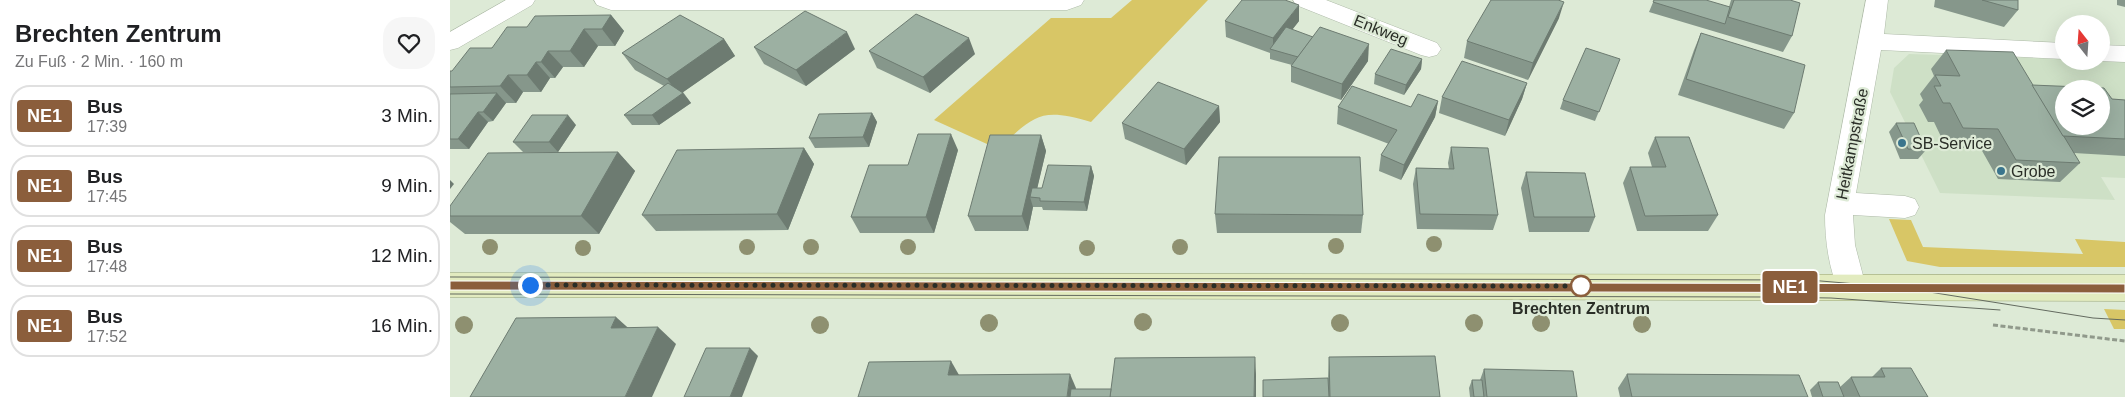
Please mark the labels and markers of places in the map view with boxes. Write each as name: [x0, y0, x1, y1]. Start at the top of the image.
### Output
place label: SB-Service: [1912, 135, 1992, 152]
marker: SB-Service: [1896, 137, 1908, 149]
place label: Grobe: [2011, 163, 2056, 180]
marker: Grobe: [1995, 165, 2007, 177]
marker: Brechten Zentrum: [1570, 275, 1592, 297]
place label: Brechten Zentrum: [1512, 300, 1650, 317]

